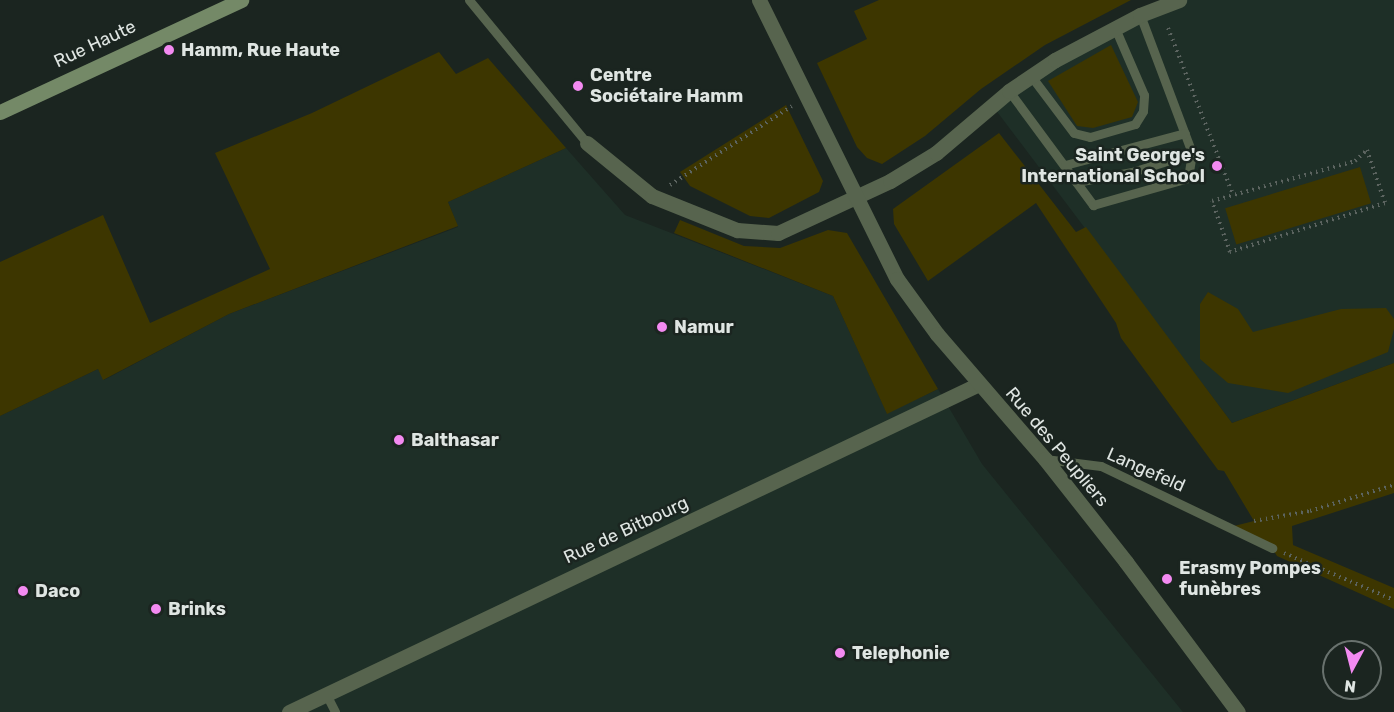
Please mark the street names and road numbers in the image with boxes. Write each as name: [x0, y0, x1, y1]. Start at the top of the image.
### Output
street label: Rue Haute: [51, 16, 139, 72]
street label: Rue des Peupliers: [1001, 383, 1113, 511]
street label: Langefeld: [1103, 443, 1189, 497]
street label: Rue de Bitbourg: [560, 492, 692, 568]

